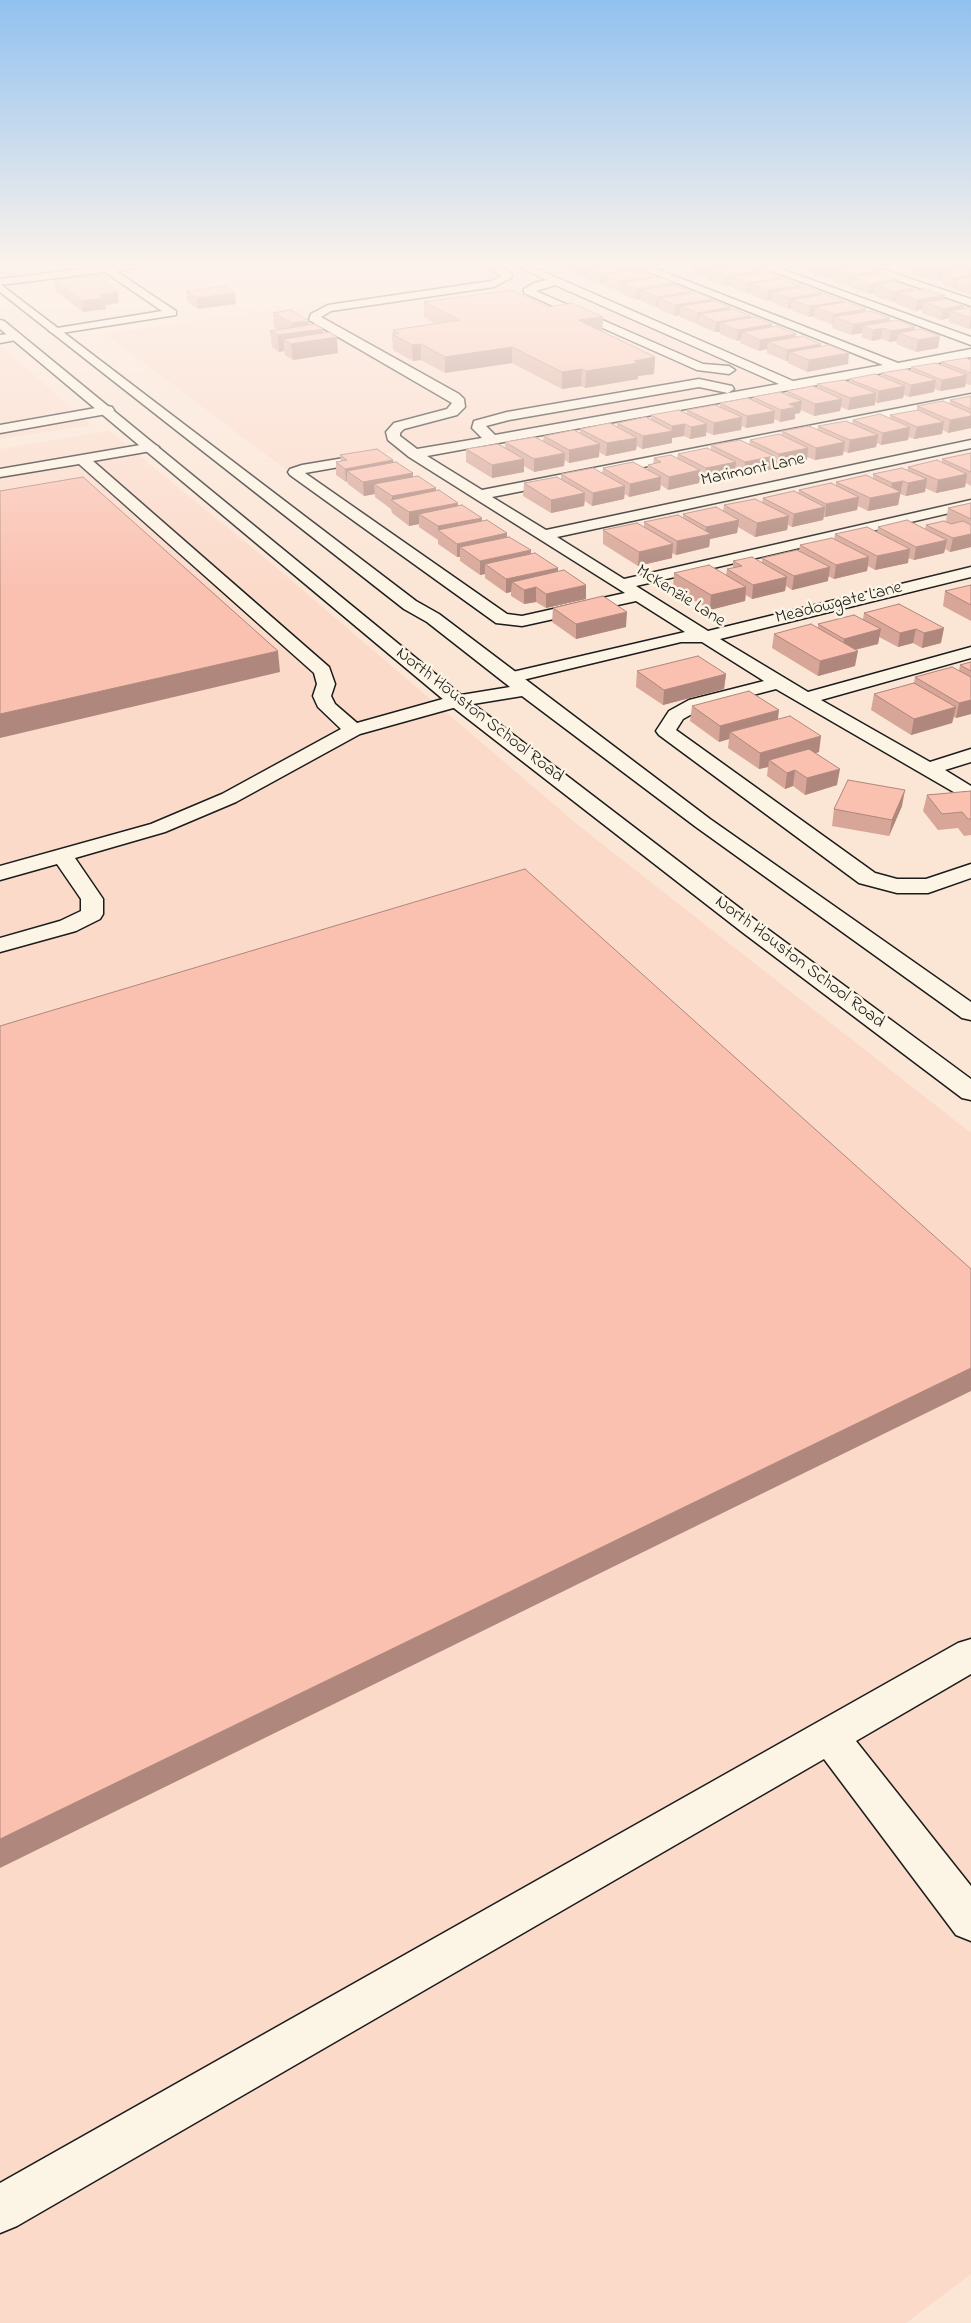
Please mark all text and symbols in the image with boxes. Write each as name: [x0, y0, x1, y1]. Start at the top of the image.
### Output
street label: Marimont Lane: [699, 449, 807, 493]
street label: McKenzie Lane: [631, 561, 729, 633]
street label: Meadowgate Lane: [773, 578, 905, 630]
street label: North Houston School Road: [391, 644, 567, 788]
street label: North Houston School Road: [710, 892, 888, 1034]

